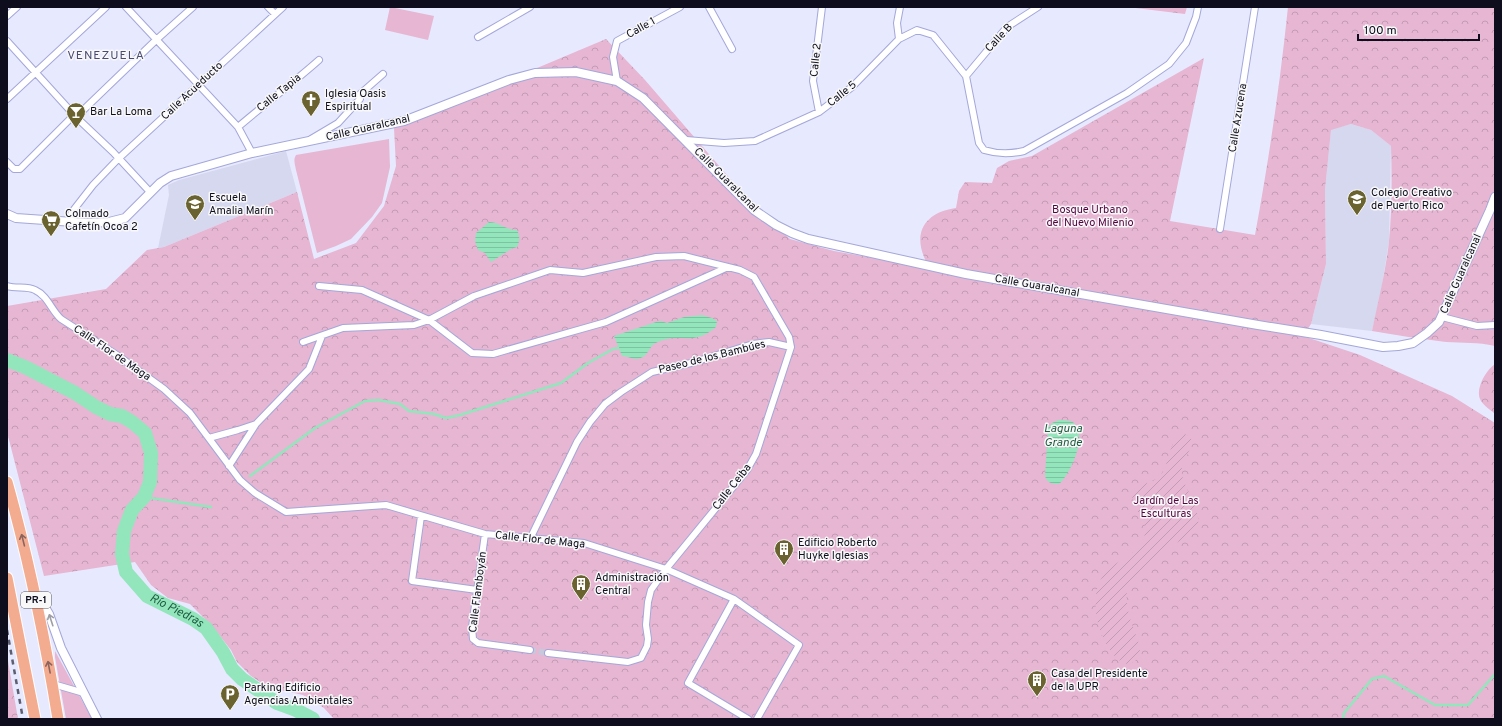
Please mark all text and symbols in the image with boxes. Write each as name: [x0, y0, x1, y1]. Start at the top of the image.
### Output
street label: Calle 1: [624, 14, 658, 42]
scale bar: [1358, 16, 1479, 42]
street label: Calle B: [982, 21, 1016, 55]
text: 100 m: [1364, 23, 1397, 39]
street label: Calle 2: [807, 42, 825, 78]
district label: VENEZUELA: [67, 48, 145, 64]
street label: Calle Acueducto: [158, 59, 226, 123]
street label: Calle Tapia: [254, 71, 304, 115]
street label: Calle 5: [824, 78, 860, 110]
street label: Calle Azucena: [1226, 82, 1250, 153]
place label: Iglesia Oasis Espiritual: [325, 87, 386, 114]
church icon: Iglesia Oasis Espiritual: [300, 89, 322, 117]
bar icon: Bar La Loma: [65, 101, 87, 129]
place label: Bar La Loma: [90, 105, 152, 119]
street label: Calle Guaralcanal: [325, 112, 411, 144]
street label: Calle Guaralcanal: [691, 145, 761, 215]
place label: Colegio Creativo de Puerto Rico: [1371, 186, 1452, 213]
school or university icon: Colegio Creativo de Puerto Rico: [1346, 188, 1368, 216]
place label: Escuela Amalia Marín: [209, 191, 273, 218]
school or university icon: Escuela Amalia Marín: [184, 193, 206, 221]
park label: Bosque Urbano del Nuevo Milenio: [1046, 203, 1134, 230]
place label: Colmado Cafetín Ocoa 2: [65, 207, 138, 234]
supermarket icon: Colmado Cafetín Ocoa 2: [40, 209, 62, 237]
street label: Calle Guaralcanal: [1437, 232, 1485, 316]
street label: Calle Guaralcanal: [993, 272, 1081, 300]
street label: Calle Flor de Maga: [71, 322, 154, 384]
street label: Paseo de los Bambúes: [657, 337, 767, 377]
water label: Laguna Grande: [1044, 421, 1083, 451]
street label: Calle Ceiba: [709, 461, 755, 513]
park label: Jardín de Las Esculturas: [1133, 494, 1199, 521]
street label: Calle Flor de Maga: [494, 528, 586, 552]
one-way arrow: [18, 533, 26, 546]
place label: Edificio Roberto Huyke Iglesias: [798, 536, 877, 563]
building icon: Edificio Roberto Huyke Iglesias: [773, 538, 795, 566]
street label: Calle Flamboyán: [466, 551, 490, 633]
place label: Administración Central: [595, 571, 669, 598]
building icon: Administración Central: [570, 573, 592, 601]
water label: Río Piedras: [147, 590, 207, 632]
road number: PR-1: [21, 592, 51, 608]
one-way arrow: [47, 614, 54, 627]
one-way arrow: [45, 661, 53, 674]
place label: Casa del Presidente de la UPR: [1051, 667, 1148, 694]
building icon: Casa del Presidente de la UPR: [1026, 669, 1048, 697]
place label: Parking Edificio Agencias Ambientales: [244, 681, 353, 708]
parking icon: Parking Edificio Agencias Ambientales: [219, 683, 241, 711]

